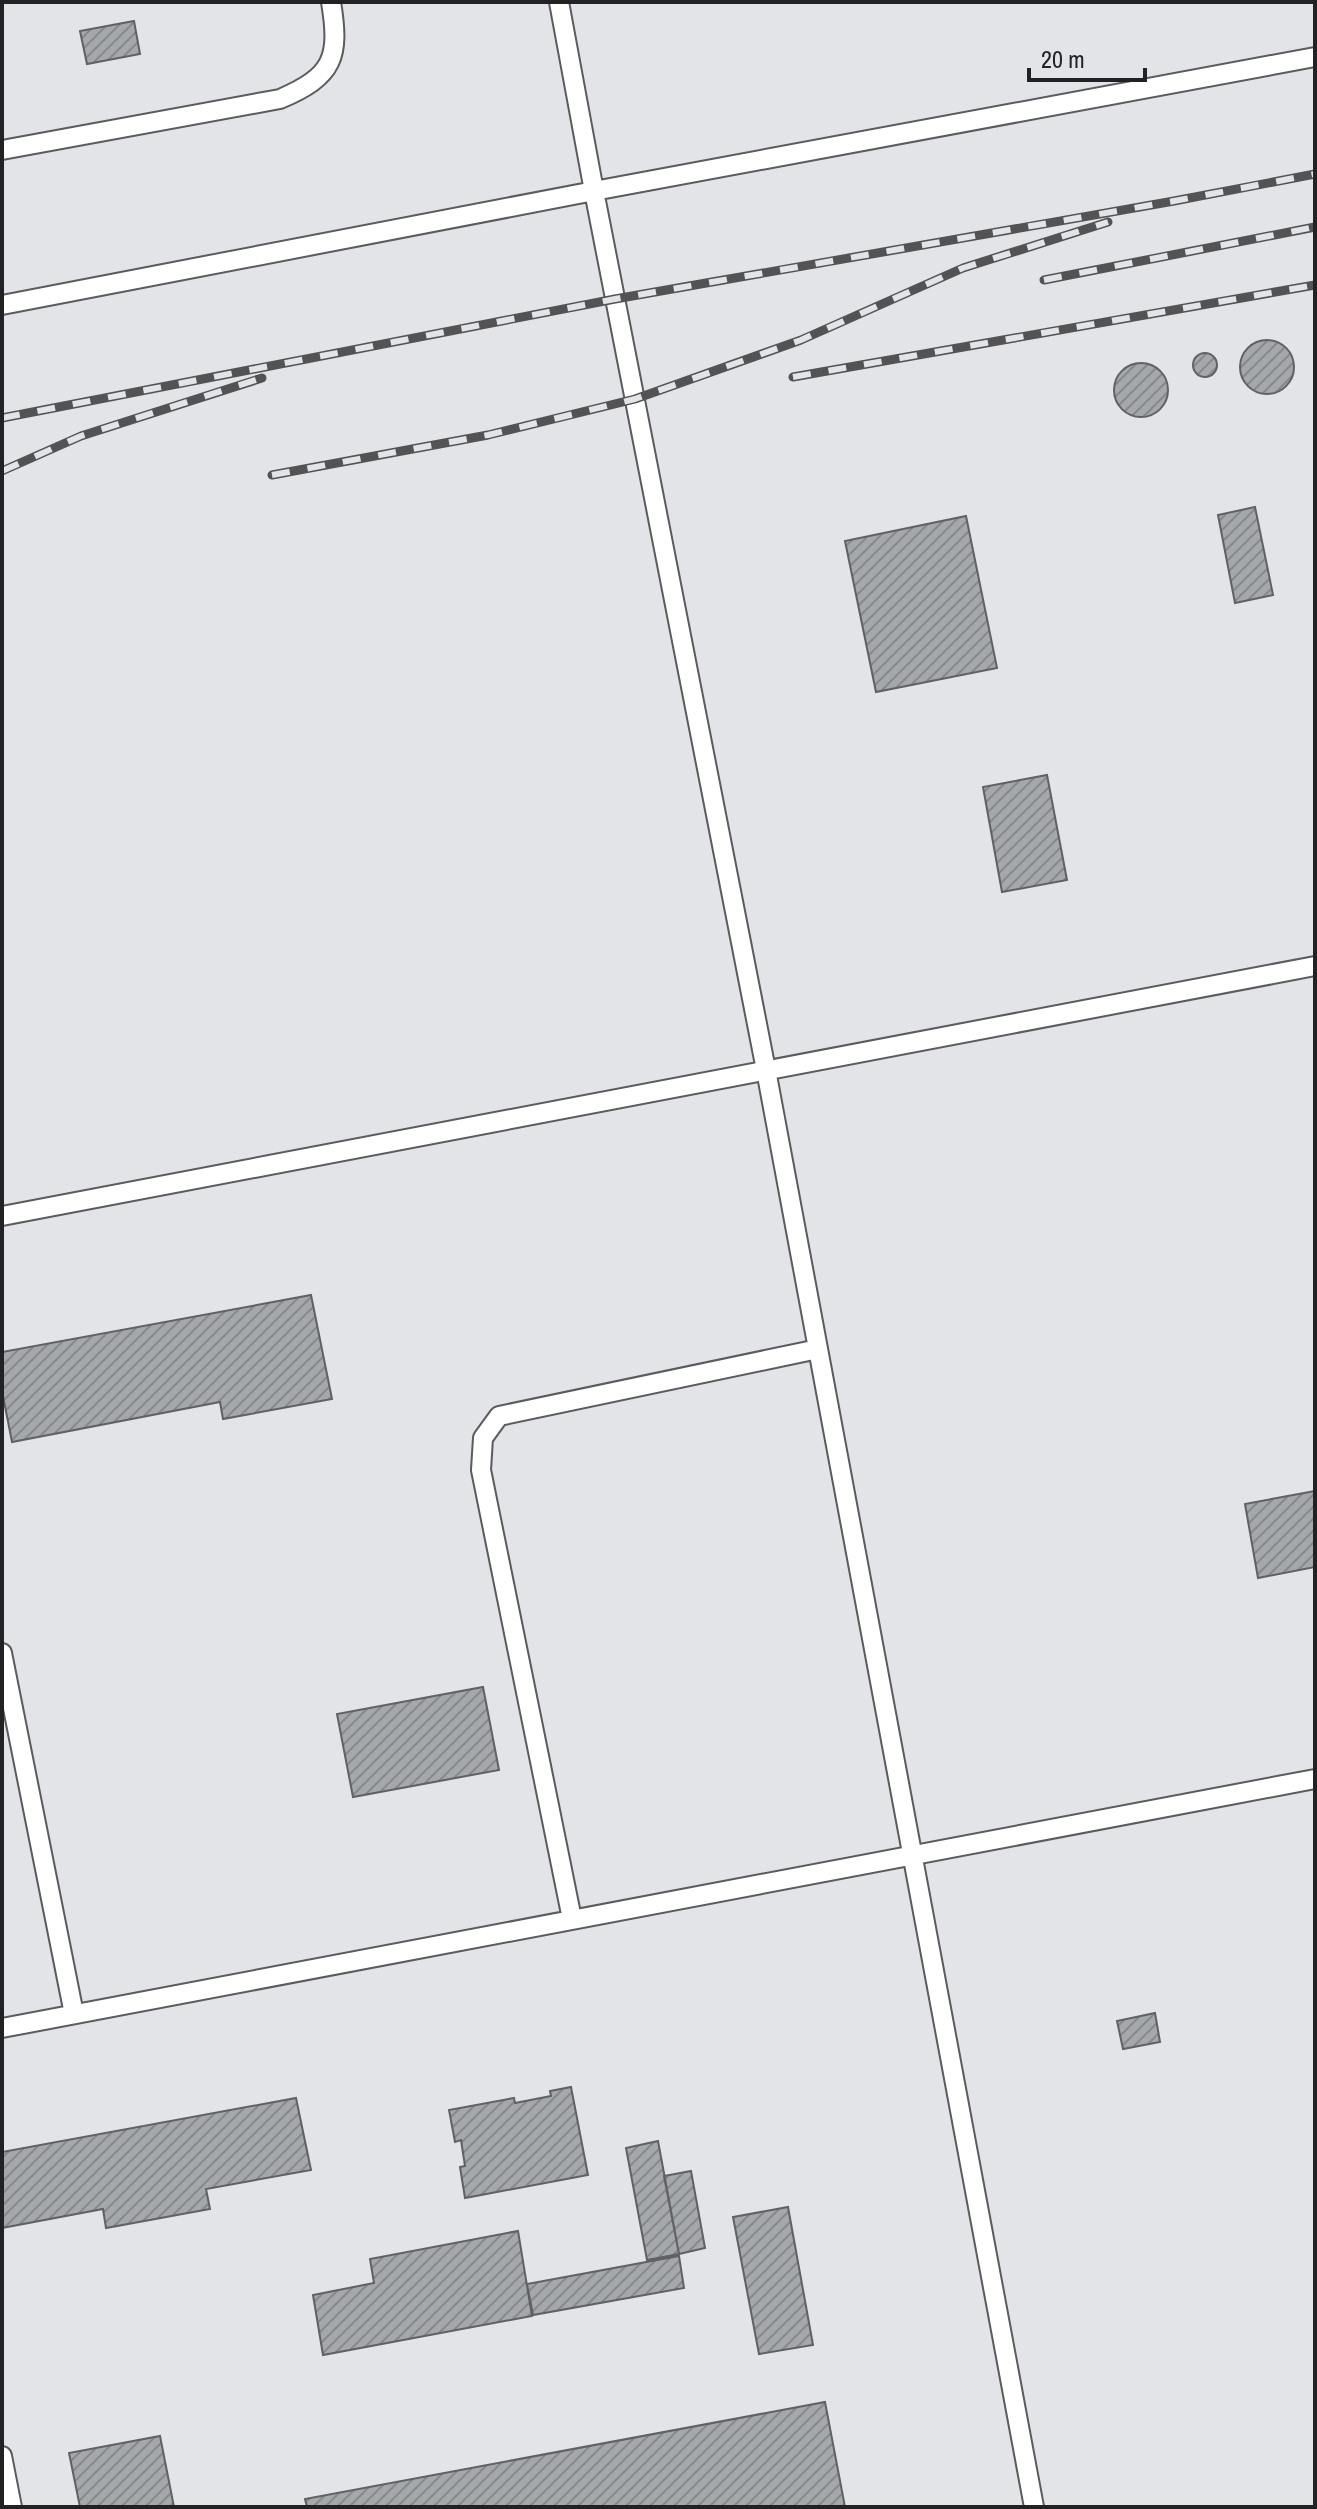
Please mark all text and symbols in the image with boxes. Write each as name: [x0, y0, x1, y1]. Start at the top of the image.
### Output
scale bar: [1029, 32, 1145, 82]
text: 20 m: [1041, 43, 1085, 75]

